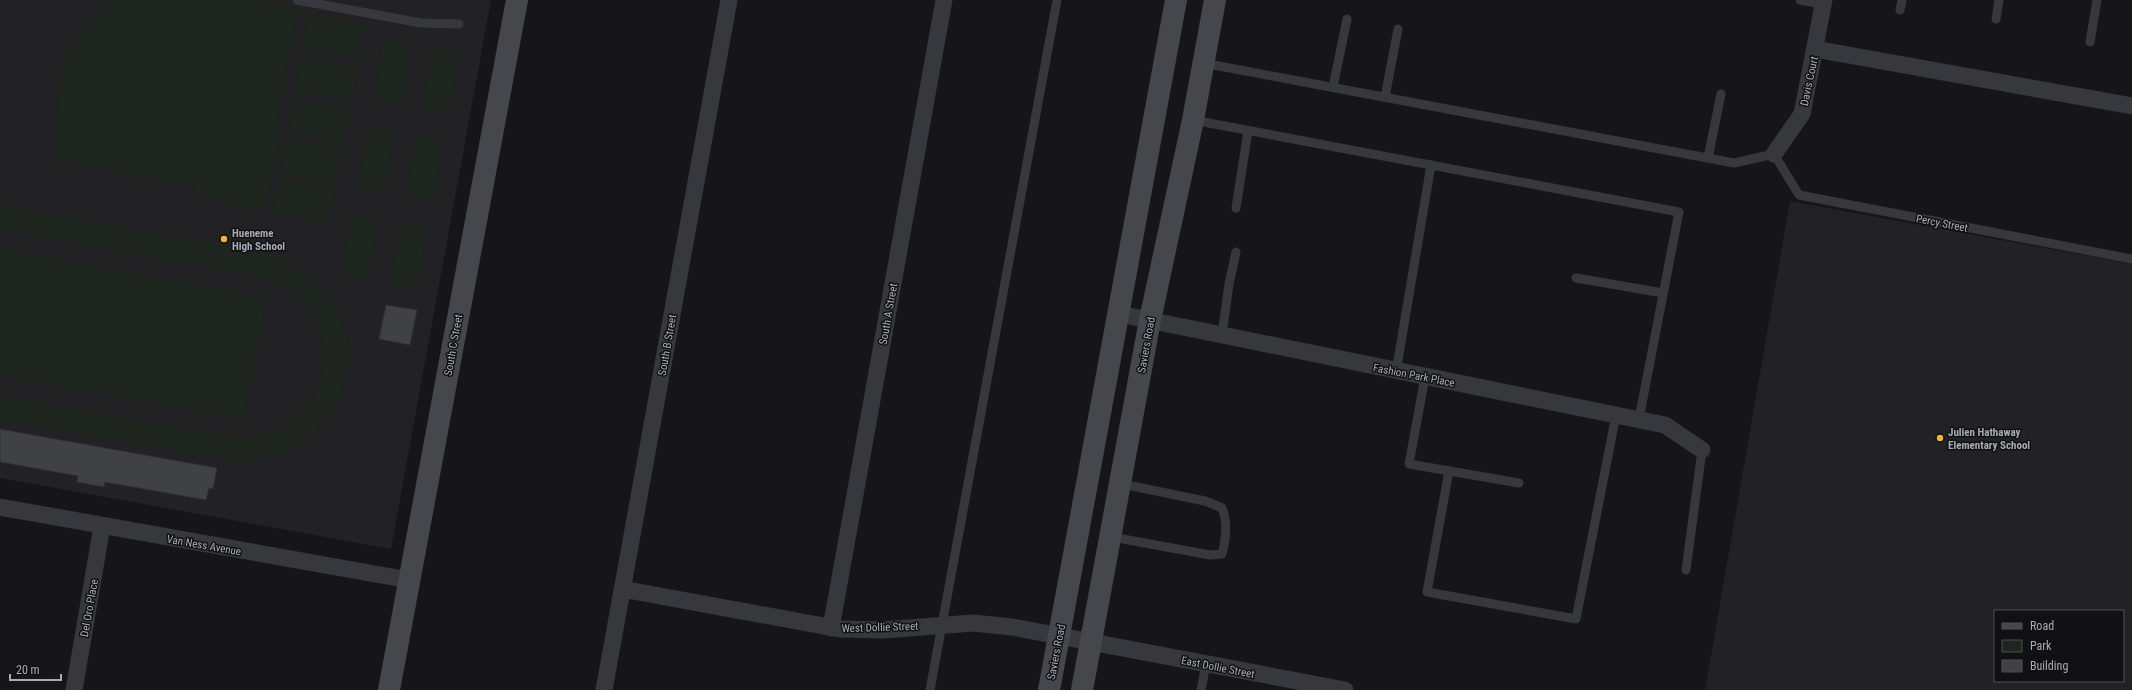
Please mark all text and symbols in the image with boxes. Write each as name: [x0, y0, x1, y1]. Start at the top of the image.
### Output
street label: Davis Court: [1798, 55, 1821, 107]
street label: Percy Street: [1915, 212, 1969, 235]
place label: Hueneme High School: [232, 227, 285, 253]
marker: Hueneme High School: [219, 234, 229, 244]
street label: South A Street: [877, 282, 900, 346]
street label: South C Street: [442, 313, 465, 377]
street label: South B Street: [656, 313, 679, 377]
street label: Saviers Road: [1135, 316, 1158, 374]
street label: Fashion Park Place: [1372, 361, 1456, 390]
place label: Julien Hathaway Elementary School: [1948, 426, 2030, 452]
marker: Julien Hathaway Elementary School: [1935, 433, 1945, 443]
street label: Van Ness Avenue: [166, 533, 242, 558]
street label: Del Oro Place: [78, 578, 101, 638]
legend: [1994, 610, 2124, 682]
text: Road: [2030, 619, 2054, 633]
street label: West Dollie Street: [841, 620, 919, 635]
street label: Saviers Road: [1045, 623, 1068, 681]
text: Park: [2030, 639, 2052, 653]
street label: East Dollie Street: [1180, 654, 1256, 681]
scale bar: [10, 656, 61, 682]
text: Building: [2030, 659, 2068, 673]
text: 20 m: [16, 663, 40, 677]

